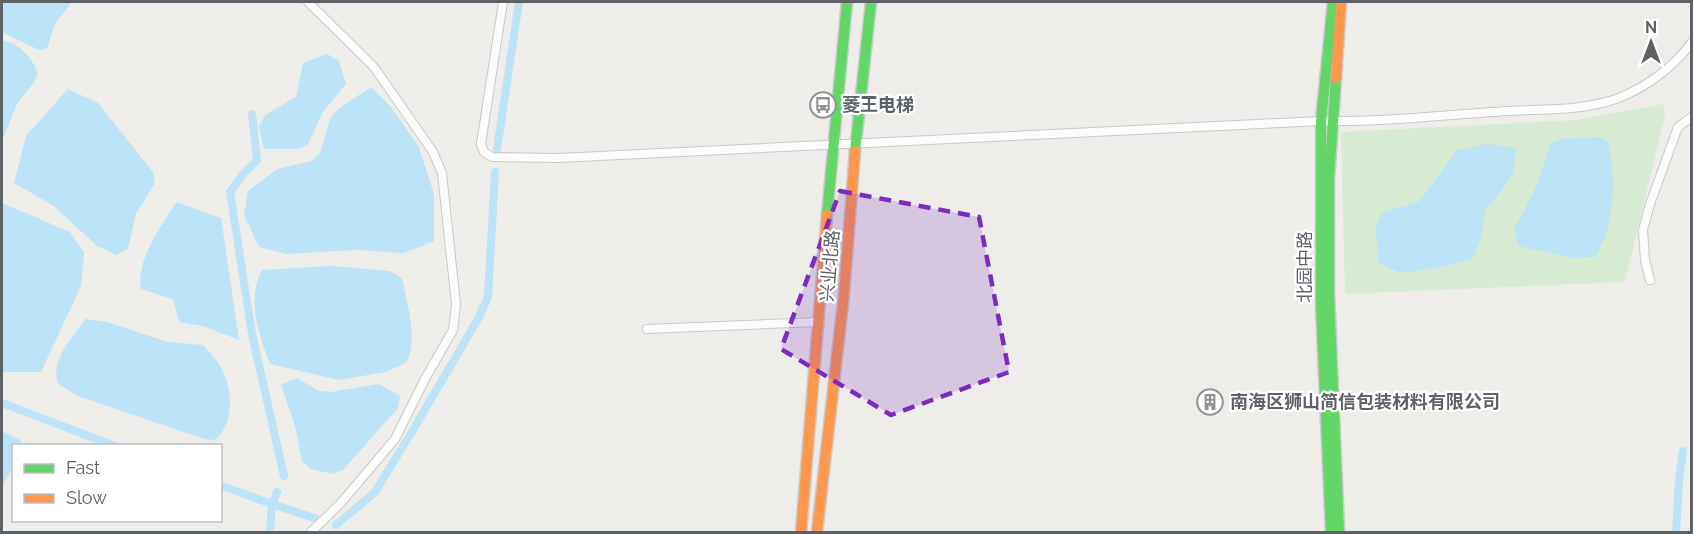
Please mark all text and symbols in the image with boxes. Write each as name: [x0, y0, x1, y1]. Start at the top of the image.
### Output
north arrow: [1621, 12, 1681, 72]
text: N: [1645, 18, 1657, 37]
bus stop icon: 菱王电梯: [808, 90, 838, 120]
place label: 菱王电梯: [842, 94, 914, 115]
street label: 兴业北路: [816, 229, 843, 303]
street label: 北园中路: [1294, 231, 1315, 303]
building icon: 南海区狮山简信包装材料有限公司: [1195, 387, 1225, 417]
place label: 南海区狮山简信包装材料有限公司: [1230, 391, 1500, 412]
legend: [12, 444, 222, 522]
text: Fast: [66, 457, 100, 478]
text: Slow: [66, 487, 107, 508]

